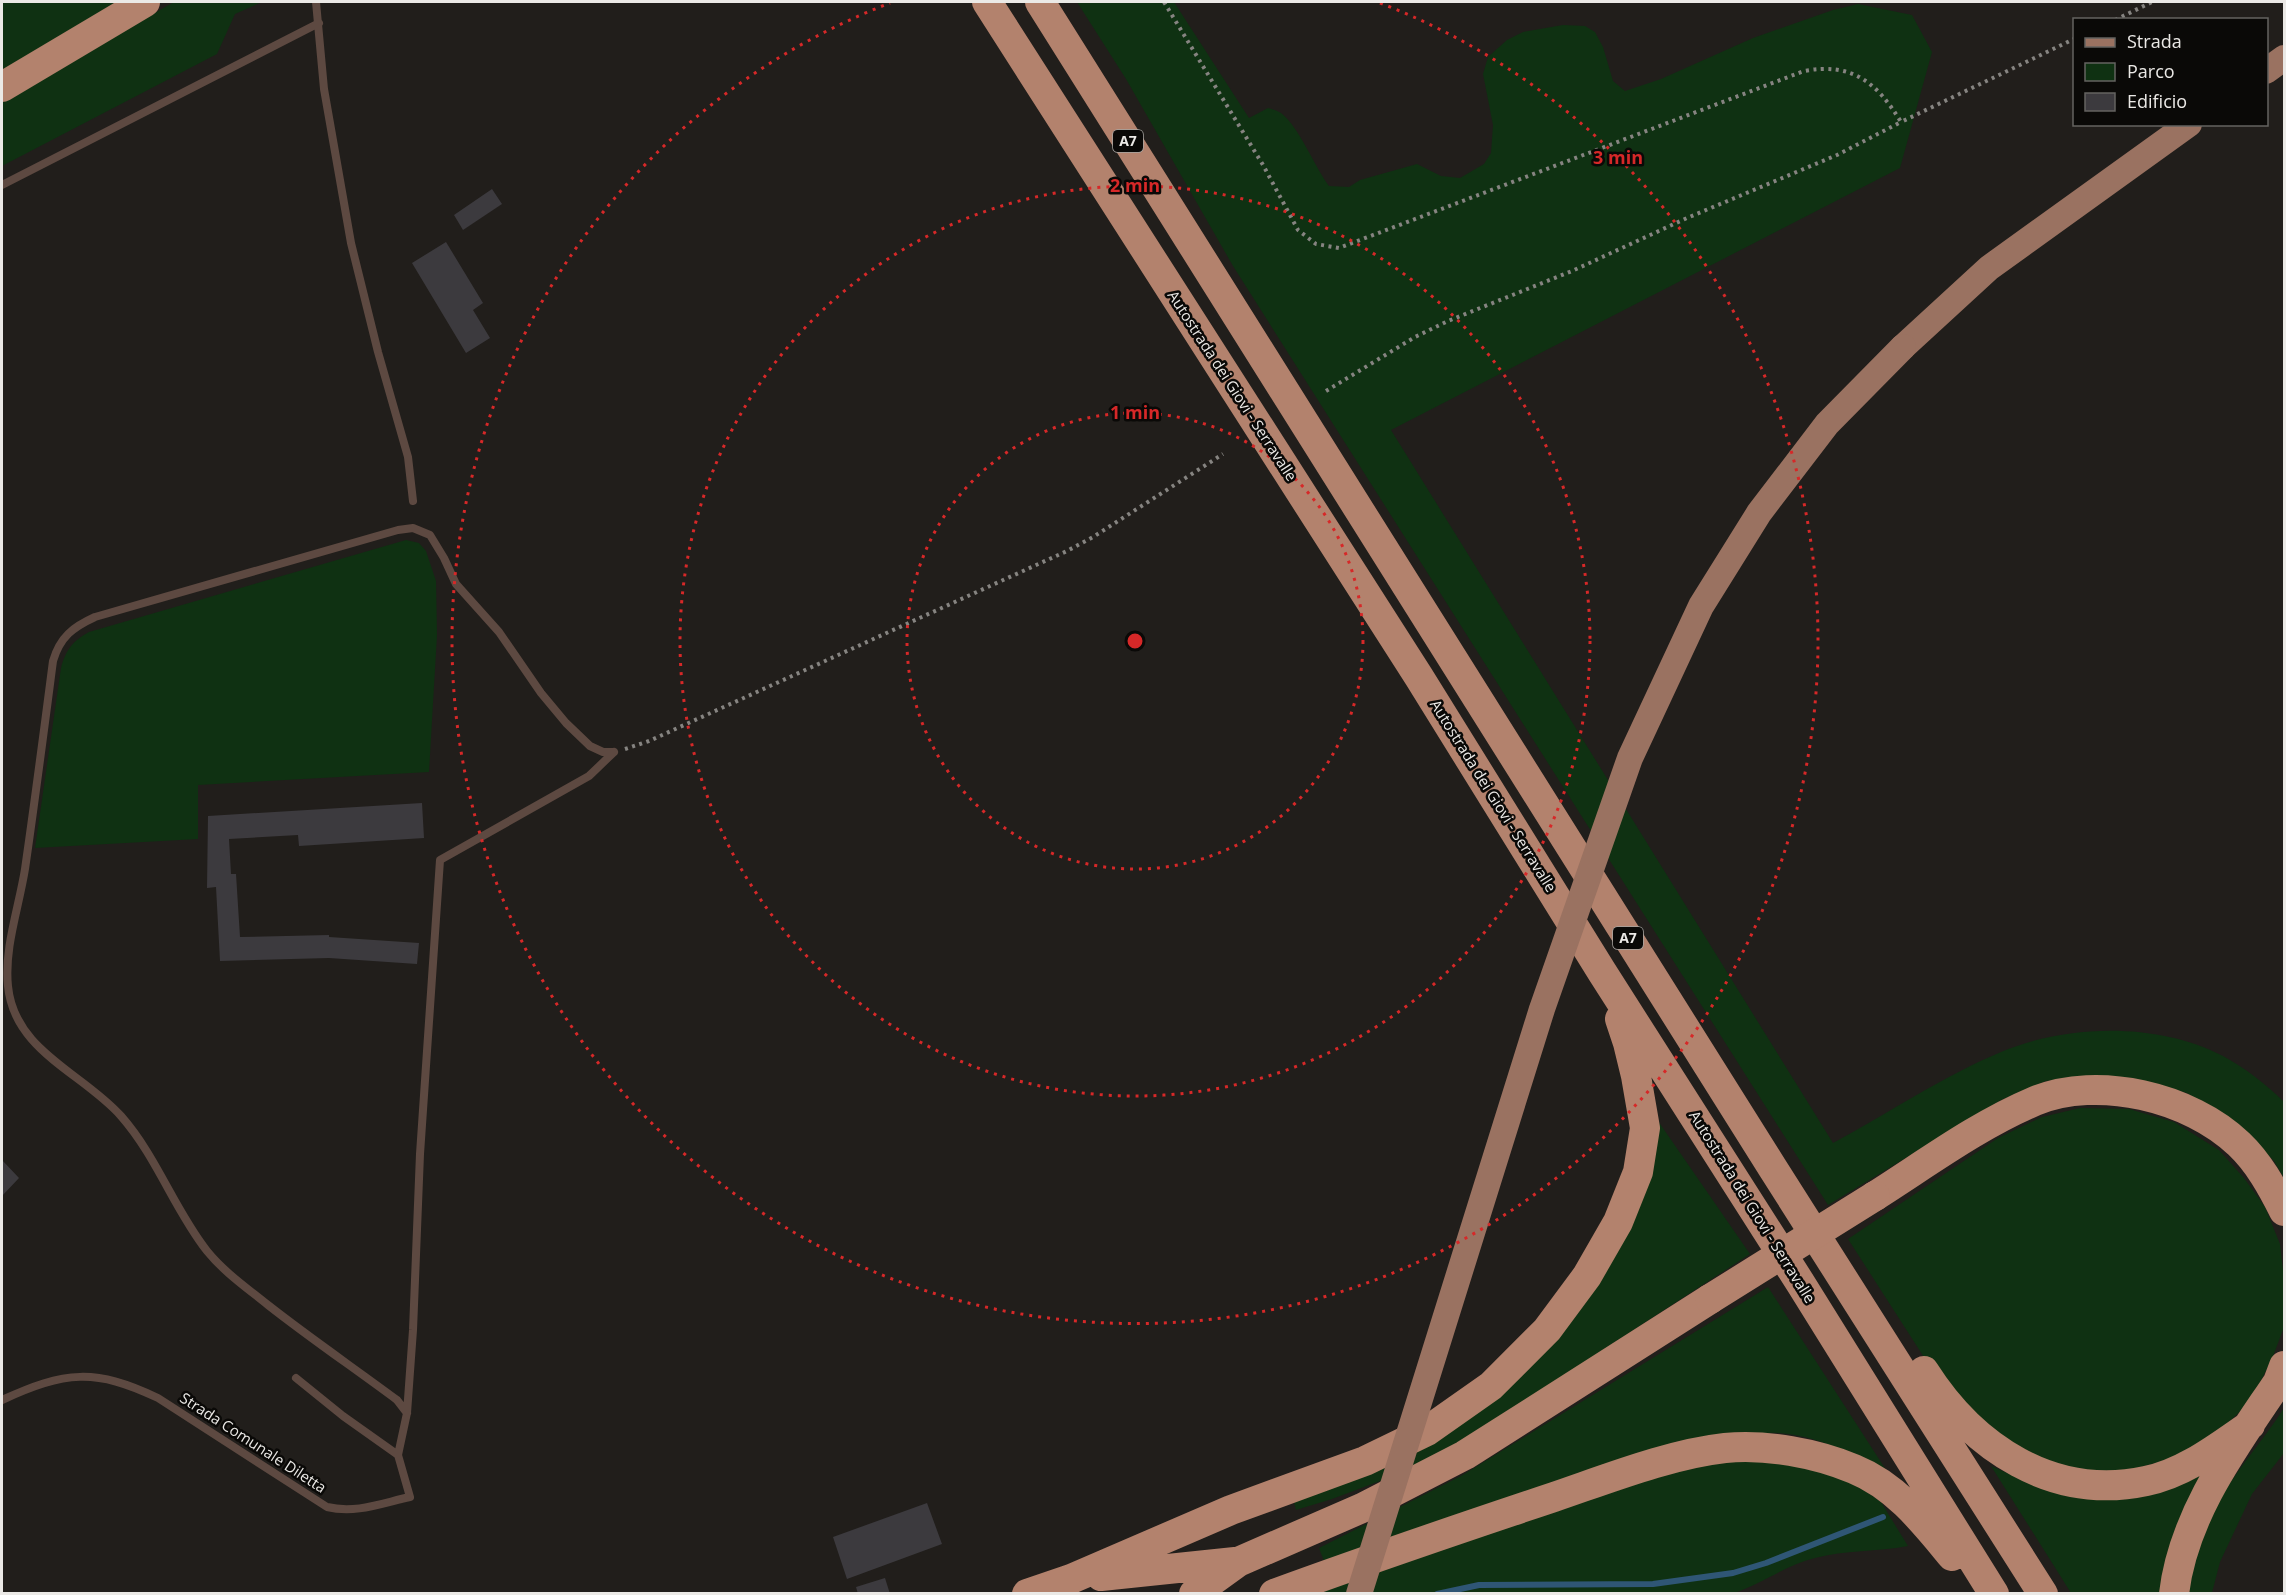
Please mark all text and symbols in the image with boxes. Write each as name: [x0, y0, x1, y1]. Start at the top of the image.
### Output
legend: [2073, 18, 2268, 126]
text: Strada: [2127, 29, 2182, 53]
text: Parco: [2127, 59, 2175, 83]
text: Edificio: [2127, 89, 2187, 113]
road number: A7: [1113, 130, 1143, 152]
text: 3 min: [1593, 145, 1643, 169]
text: 2 min: [1110, 173, 1160, 197]
street label: Autostrada dei Giovi - Serravalle: [1164, 286, 1302, 485]
text: 1 min: [1110, 400, 1160, 424]
centre of rings: [1125, 631, 1145, 651]
street label: Autostrada dei Giovi - Serravalle: [1426, 695, 1562, 895]
road number: A7: [1613, 927, 1643, 949]
street label: Autostrada dei Giovi - Serravalle: [1685, 1106, 1821, 1306]
street label: Strada Comunale Diletta: [177, 1387, 331, 1497]

